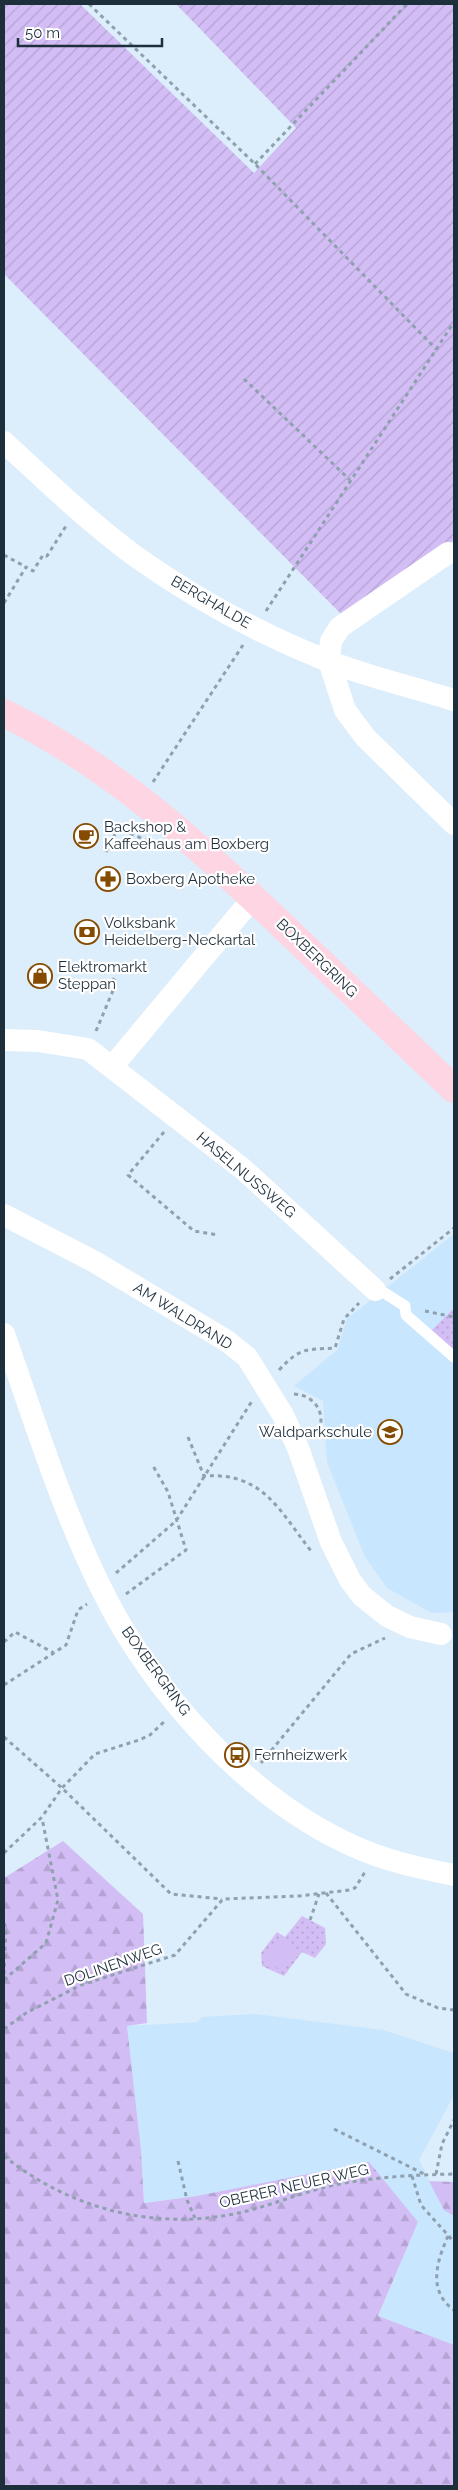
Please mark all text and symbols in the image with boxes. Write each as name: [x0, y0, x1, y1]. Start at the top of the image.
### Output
scale bar: [18, 15, 161, 47]
text: 50 m: [25, 24, 60, 42]
street label: BERGHALDE: [168, 572, 254, 632]
place label: Backshop & Kaffeehaus am Boxberg: [104, 818, 269, 853]
cafe icon: Backshop & Kaffeehaus am Boxberg: [73, 823, 99, 849]
pharmacy icon: Boxberg Apotheke: [95, 866, 121, 892]
place label: Boxberg Apotheke: [126, 870, 255, 888]
place label: Volksbank Heidelberg-Neckartal: [104, 914, 256, 949]
street label: BOXBERGRING: [273, 915, 361, 1001]
bank icon: Volksbank Heidelberg-Neckartal: [74, 919, 100, 945]
place label: Elektromarkt Steppan: [58, 958, 147, 993]
shop icon: Elektromarkt Steppan: [27, 963, 53, 989]
street label: HASELNUSSWEG: [193, 1128, 299, 1222]
street label: AM WALDRAND: [130, 1278, 236, 1354]
school or university icon: Waldparkschule: [377, 1419, 403, 1445]
place label: Waldparkschule: [259, 1423, 372, 1441]
street label: BOXBERGRING: [118, 1623, 194, 1719]
bus stop icon: Fernheizwerk: [224, 1742, 250, 1768]
place label: Fernheizwerk: [254, 1746, 347, 1764]
street label: DOLINENWEG: [62, 1940, 164, 1990]
street label: OBERER NEUER WEG: [218, 2160, 370, 2212]

